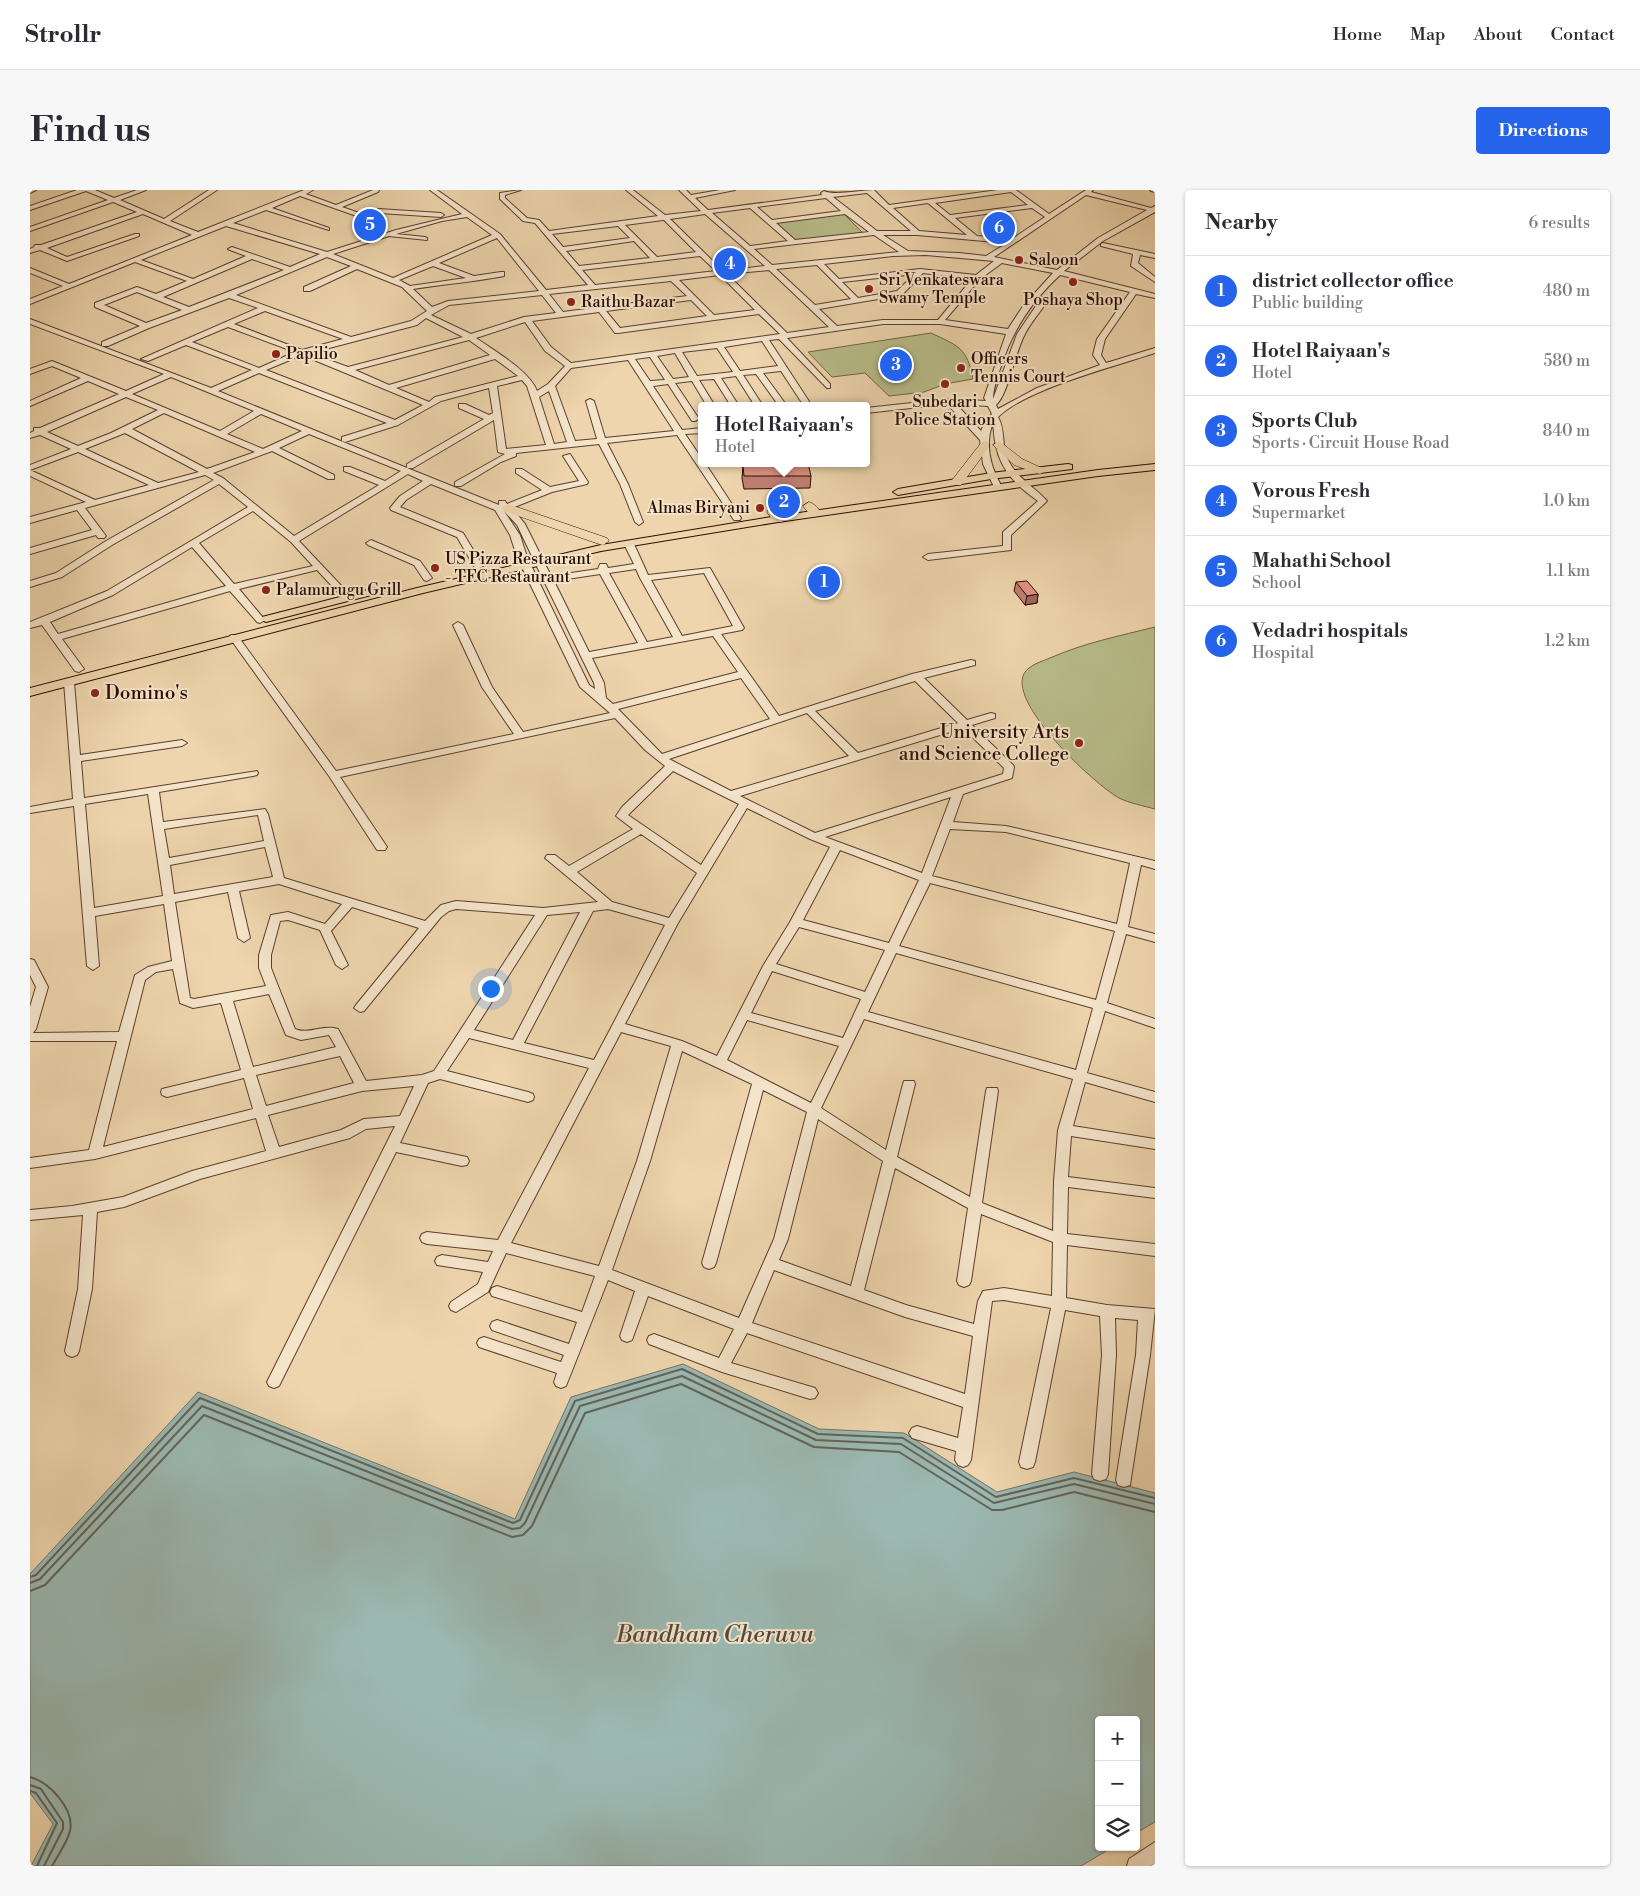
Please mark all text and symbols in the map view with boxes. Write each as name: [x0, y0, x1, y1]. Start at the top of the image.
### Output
text: Strollr: [25, 20, 101, 50]
text: Home: [1333, 23, 1382, 46]
text: Map: [1410, 23, 1446, 46]
text: About: [1474, 23, 1523, 46]
text: Contact: [1551, 23, 1615, 46]
button: Directions: [1476, 107, 1610, 154]
text: Find us: [30, 109, 150, 152]
pin: 5: [354, 206, 386, 244]
pin: 6: [983, 209, 1015, 247]
text: Nearby: [1205, 210, 1278, 236]
text: 6 results: [1529, 213, 1590, 233]
pin: 4: [714, 245, 746, 283]
place label: Saloon: [1029, 250, 1079, 270]
marker: Saloon: [1013, 254, 1025, 266]
text: district collector office: [1252, 269, 1454, 293]
place label: Sri Venkateswara Swamy Temple: [879, 270, 1005, 308]
marker: Poshaya Shop: [1067, 276, 1079, 288]
text: 1: [1217, 281, 1225, 301]
text: 480 m: [1543, 281, 1590, 301]
marker: Sri Venkateswara Swamy Temple: [863, 283, 875, 295]
place label: Poshaya Shop: [1023, 290, 1123, 310]
place label: Raithu Bazar: [581, 292, 676, 312]
text: Public building: [1252, 293, 1363, 313]
marker: Raithu Bazar: [565, 296, 577, 308]
text: Hotel Raiyaan's: [1252, 339, 1390, 363]
place label: Papilio: [286, 344, 338, 364]
pin: 3: [880, 346, 912, 384]
marker: Papilio: [270, 348, 282, 360]
place label: Officers Tennis Court: [971, 349, 1066, 387]
text: 2: [1216, 351, 1226, 371]
text: 580 m: [1543, 351, 1590, 371]
marker: Officers Tennis Court: [955, 362, 967, 374]
text: Hotel: [1252, 363, 1292, 383]
marker: Subedari Police Station: [939, 378, 951, 390]
place label: Subedari Police Station: [895, 392, 996, 430]
popup: [698, 402, 870, 467]
text: Sports Club: [1252, 409, 1357, 433]
text: Hotel Raiyaan's: [715, 413, 853, 437]
text: 3: [1216, 421, 1226, 441]
text: 840 m: [1542, 421, 1590, 441]
text: Sports · Circuit House Road: [1252, 433, 1449, 453]
text: Hotel: [715, 437, 755, 457]
text: Vorous Fresh: [1252, 479, 1370, 503]
pin: 2: [768, 483, 800, 521]
text: 4: [1216, 491, 1226, 511]
text: 1.0 km: [1543, 491, 1590, 511]
place label: Almas Biryani: [646, 498, 750, 518]
marker: Almas Biryani: [754, 502, 766, 514]
text: Supermarket: [1252, 503, 1346, 523]
place label: US Pizza Restaurant - TFC Restaurant: [445, 549, 592, 587]
text: Mahathi School: [1252, 549, 1391, 573]
text: 5: [1216, 561, 1226, 581]
text: 1.1 km: [1546, 561, 1590, 581]
marker: US Pizza Restaurant - TFC Restaurant: [429, 562, 441, 574]
pin: 1: [808, 563, 840, 601]
text: School: [1252, 573, 1301, 593]
place label: Palamurugu Grill: [276, 580, 401, 600]
marker: Palamurugu Grill: [260, 584, 272, 596]
text: Vedadri hospitals: [1252, 619, 1408, 643]
text: 6: [1216, 631, 1226, 651]
text: 1.2 km: [1544, 631, 1590, 651]
text: Hospital: [1252, 643, 1314, 663]
place label: Domino's: [105, 681, 188, 705]
marker: Domino's: [89, 687, 101, 699]
place label: University Arts and Science College: [899, 720, 1069, 766]
marker: University Arts and Science College: [1073, 737, 1085, 749]
your location: [478, 976, 504, 1002]
water label: Bandham Cheruvu: [615, 1620, 814, 1650]
map controls: [1095, 1716, 1140, 1851]
button: +: [1095, 1716, 1140, 1761]
button: −: [1095, 1761, 1140, 1806]
button: layers: [1095, 1806, 1140, 1851]

